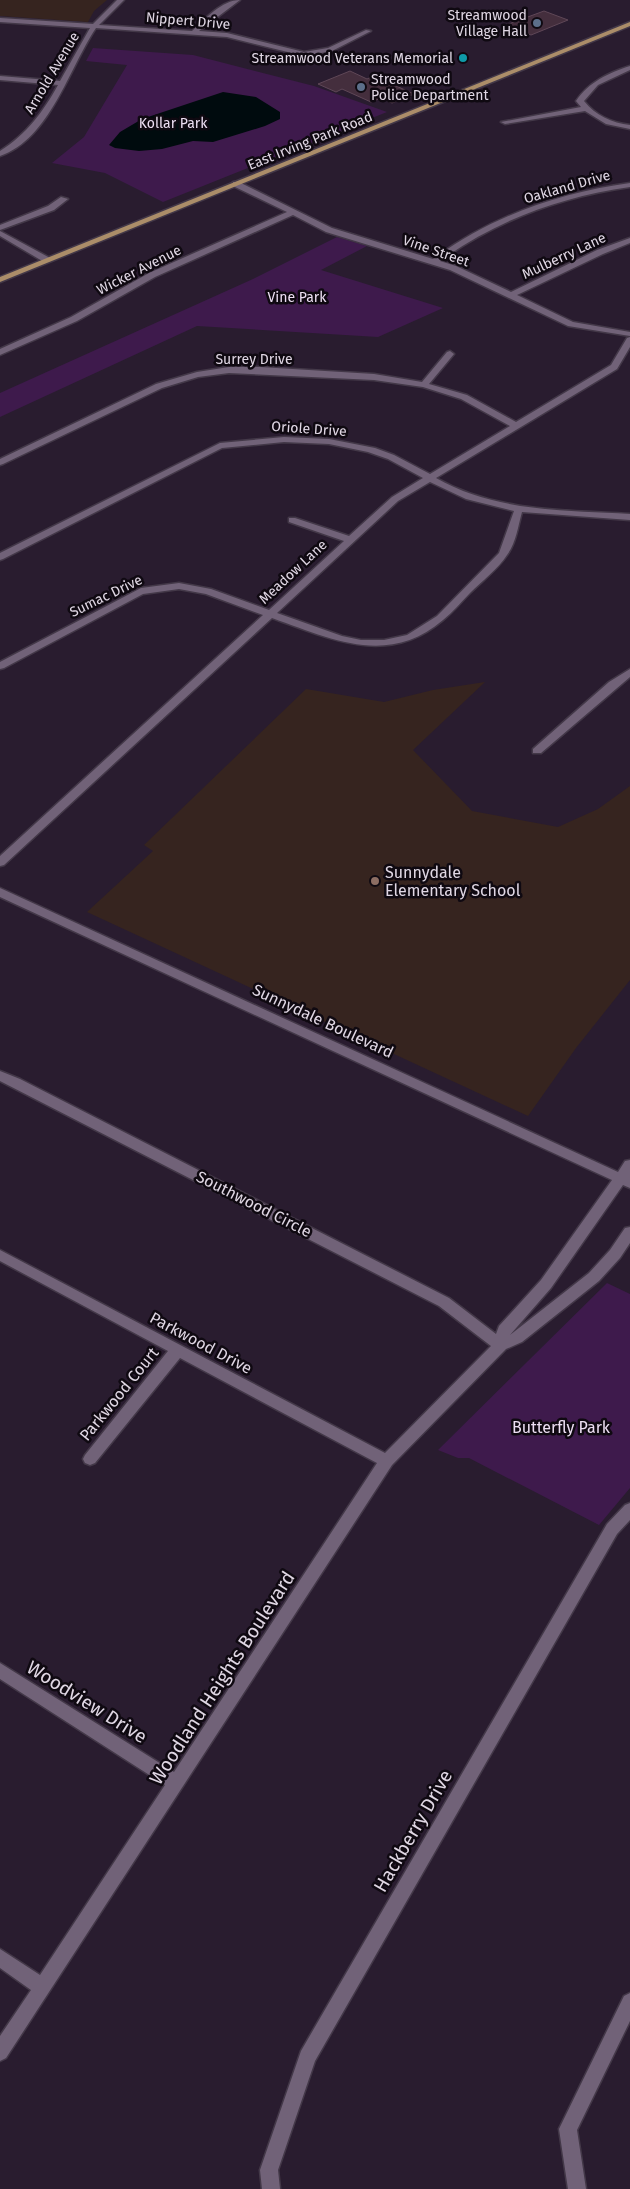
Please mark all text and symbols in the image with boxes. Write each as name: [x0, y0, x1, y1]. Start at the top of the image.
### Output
place label: Streamwood Village Hall: [447, 7, 527, 40]
street label: Nippert Drive: [145, 9, 231, 33]
marker: Streamwood Village Hall: [531, 17, 543, 29]
street label: Arnold Avenue: [21, 29, 83, 117]
place label: Streamwood Veterans Memorial: [252, 50, 453, 67]
marker: Streamwood Veterans Memorial: [457, 52, 469, 64]
place label: Streamwood Police Department: [371, 71, 489, 104]
marker: Streamwood Police Department: [355, 81, 367, 93]
street label: East Irving Park Road: [245, 108, 375, 174]
park label: Kollar Park: [139, 115, 208, 132]
street label: Oakland Drive: [522, 167, 612, 207]
street label: Mulberry Lane: [519, 229, 609, 283]
street label: Vine Street: [400, 232, 472, 271]
street label: Wicker Avenue: [94, 241, 184, 299]
park label: Vine Park: [268, 289, 327, 306]
street label: Surrey Drive: [215, 351, 293, 368]
street label: Oriole Drive: [271, 418, 347, 440]
street label: Meadow Lane: [256, 536, 330, 608]
street label: Sumac Drive: [67, 571, 145, 621]
place label: Sunnydale Elementary School: [385, 863, 521, 900]
marker: Sunnydale Elementary School: [369, 875, 381, 887]
street label: Sunnydale Boulevard: [249, 980, 397, 1062]
street label: Southwood Circle: [193, 1167, 315, 1241]
street label: Parkwood Drive: [147, 1308, 255, 1378]
street label: Parkwood Court: [76, 1343, 163, 1445]
park label: Butterfly Park: [512, 1418, 611, 1437]
street label: Woodland Heights Boulevard: [144, 1567, 300, 1789]
street label: Woodview Drive: [23, 1656, 151, 1748]
street label: Hackberry Drive: [369, 1766, 457, 1896]

